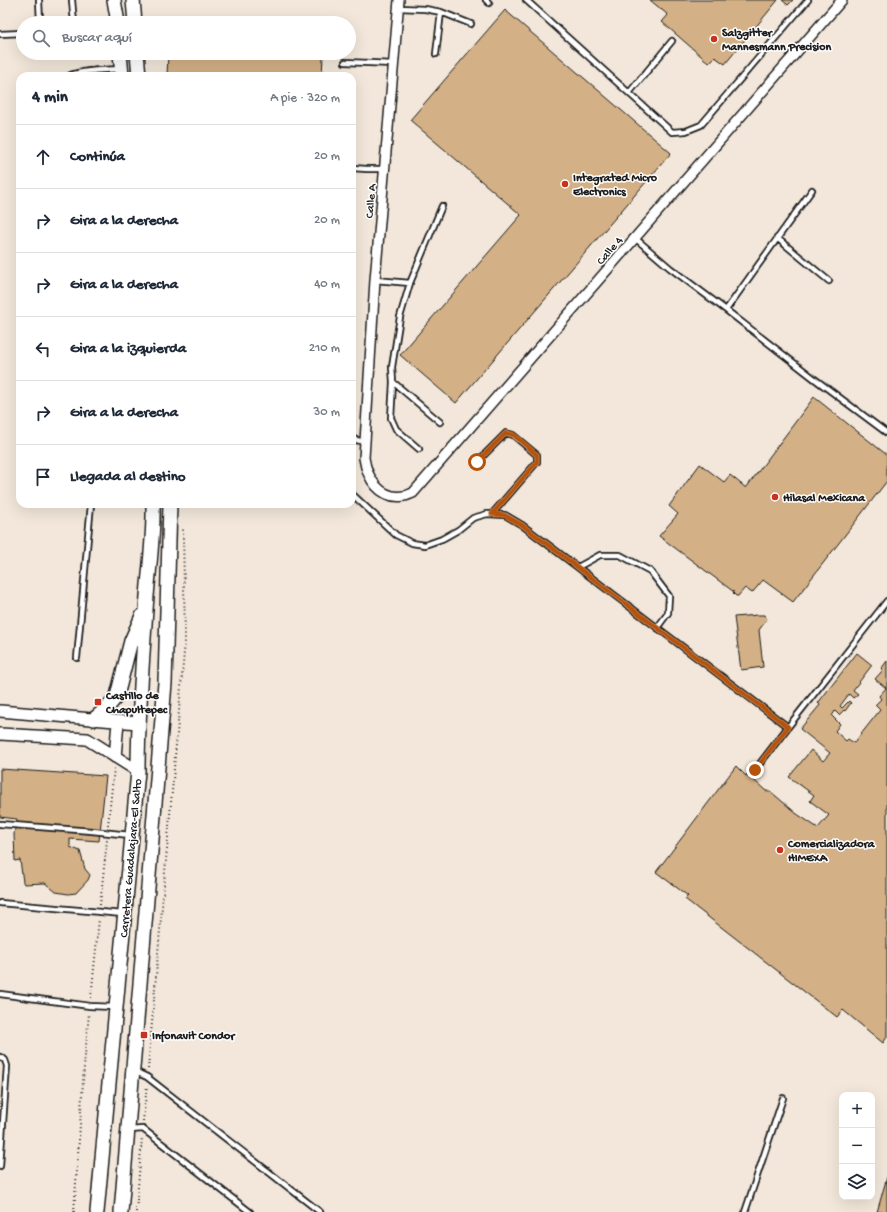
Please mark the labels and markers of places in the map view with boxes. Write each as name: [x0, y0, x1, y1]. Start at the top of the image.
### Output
place label: Salzgitter Mannesmann Precision: [722, 27, 831, 55]
marker: Salzgitter Mannesmann Precision: [709, 34, 719, 44]
place label: Integrated Micro Electronics: [572, 172, 658, 200]
marker: Integrated Micro Electronics: [560, 179, 570, 189]
marker: Hilasal Mexicana: [770, 492, 780, 502]
place label: Hilasal Mexicana: [783, 492, 866, 506]
place label: Castillo de Chapultepec: [105, 690, 168, 718]
marker: Castillo de Chapultepec: [93, 697, 103, 707]
place label: Comercializadora HIMEXA: [787, 838, 876, 866]
marker: Comercializadora HIMEXA: [775, 845, 785, 855]
marker: Infonavit Condor: [139, 1030, 149, 1040]
place label: Infonavit Condor: [152, 1030, 236, 1044]

